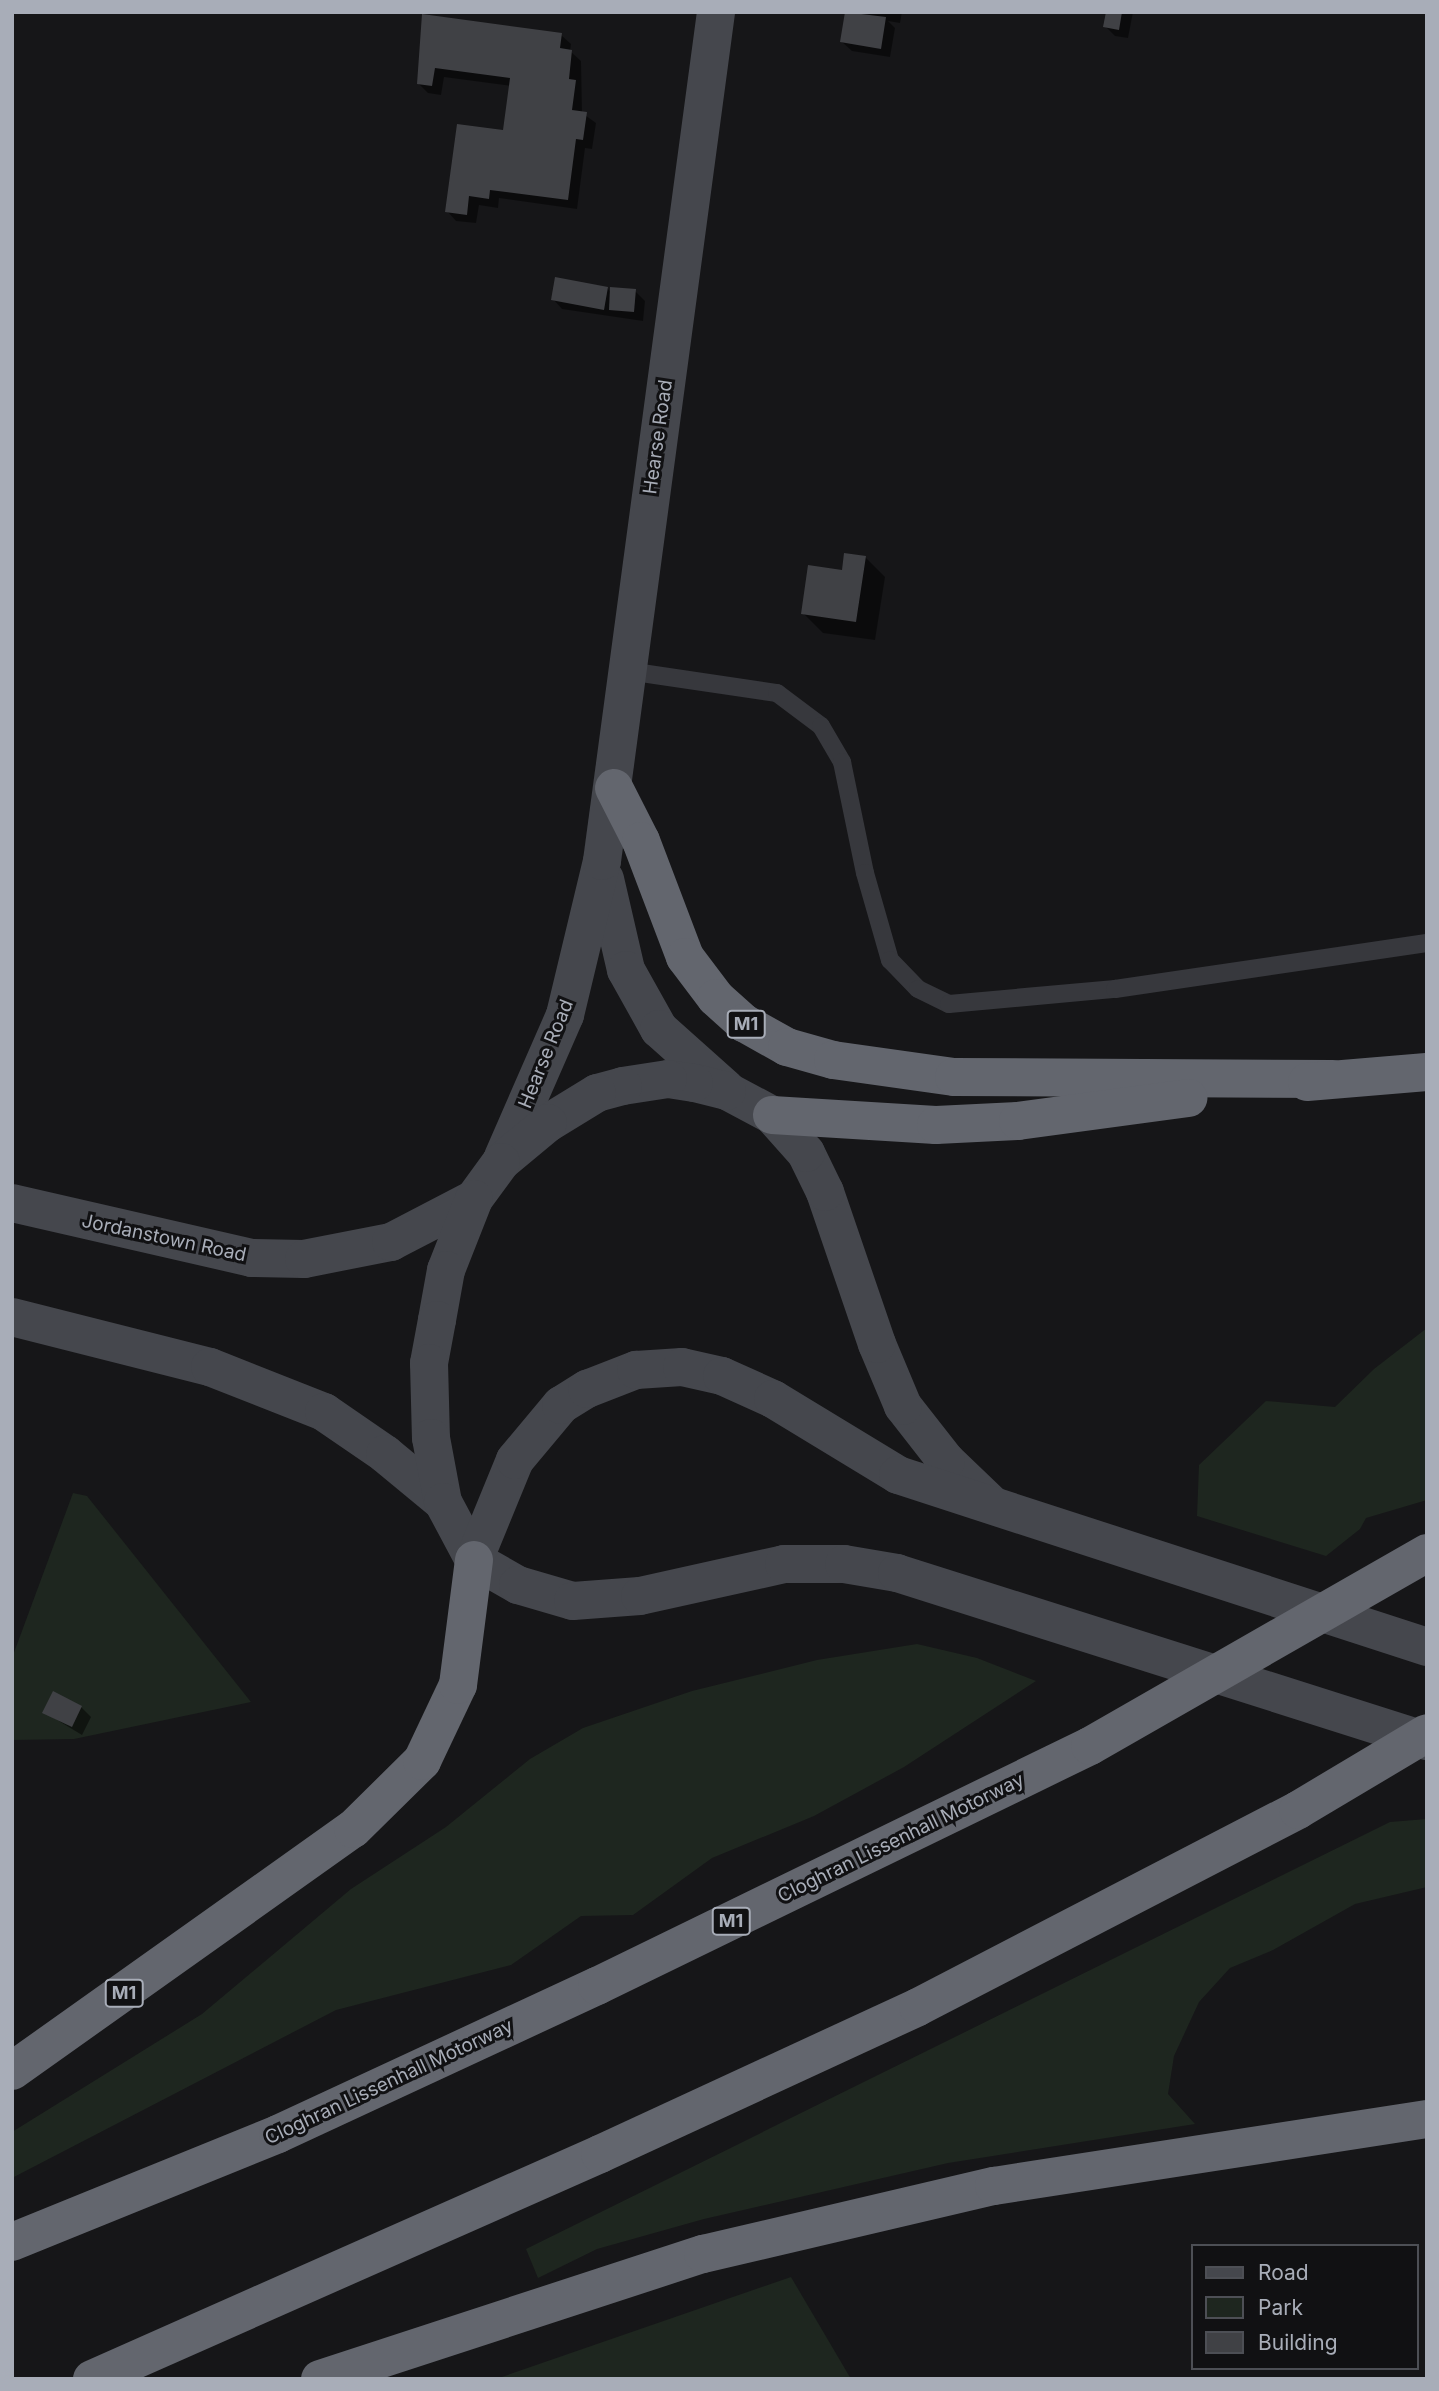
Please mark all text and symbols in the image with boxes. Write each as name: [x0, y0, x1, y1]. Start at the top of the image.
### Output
street label: Hearse Road: [639, 378, 677, 496]
street label: Hearse Road: [514, 996, 578, 1112]
road number: M1: [725, 1009, 767, 1038]
street label: Jordanstown Road: [80, 1209, 248, 1267]
street label: Cloghran Lissenhall Motorway: [774, 1768, 1028, 1908]
road number: M1: [710, 1907, 752, 1936]
road number: M1: [103, 1979, 145, 2008]
street label: Cloghran Lissenhall Motorway: [261, 2014, 517, 2150]
legend: [1190, 2244, 1418, 2370]
text: Road: [1258, 2260, 1309, 2285]
text: Park: [1258, 2295, 1303, 2320]
text: Building: [1258, 2330, 1338, 2355]

